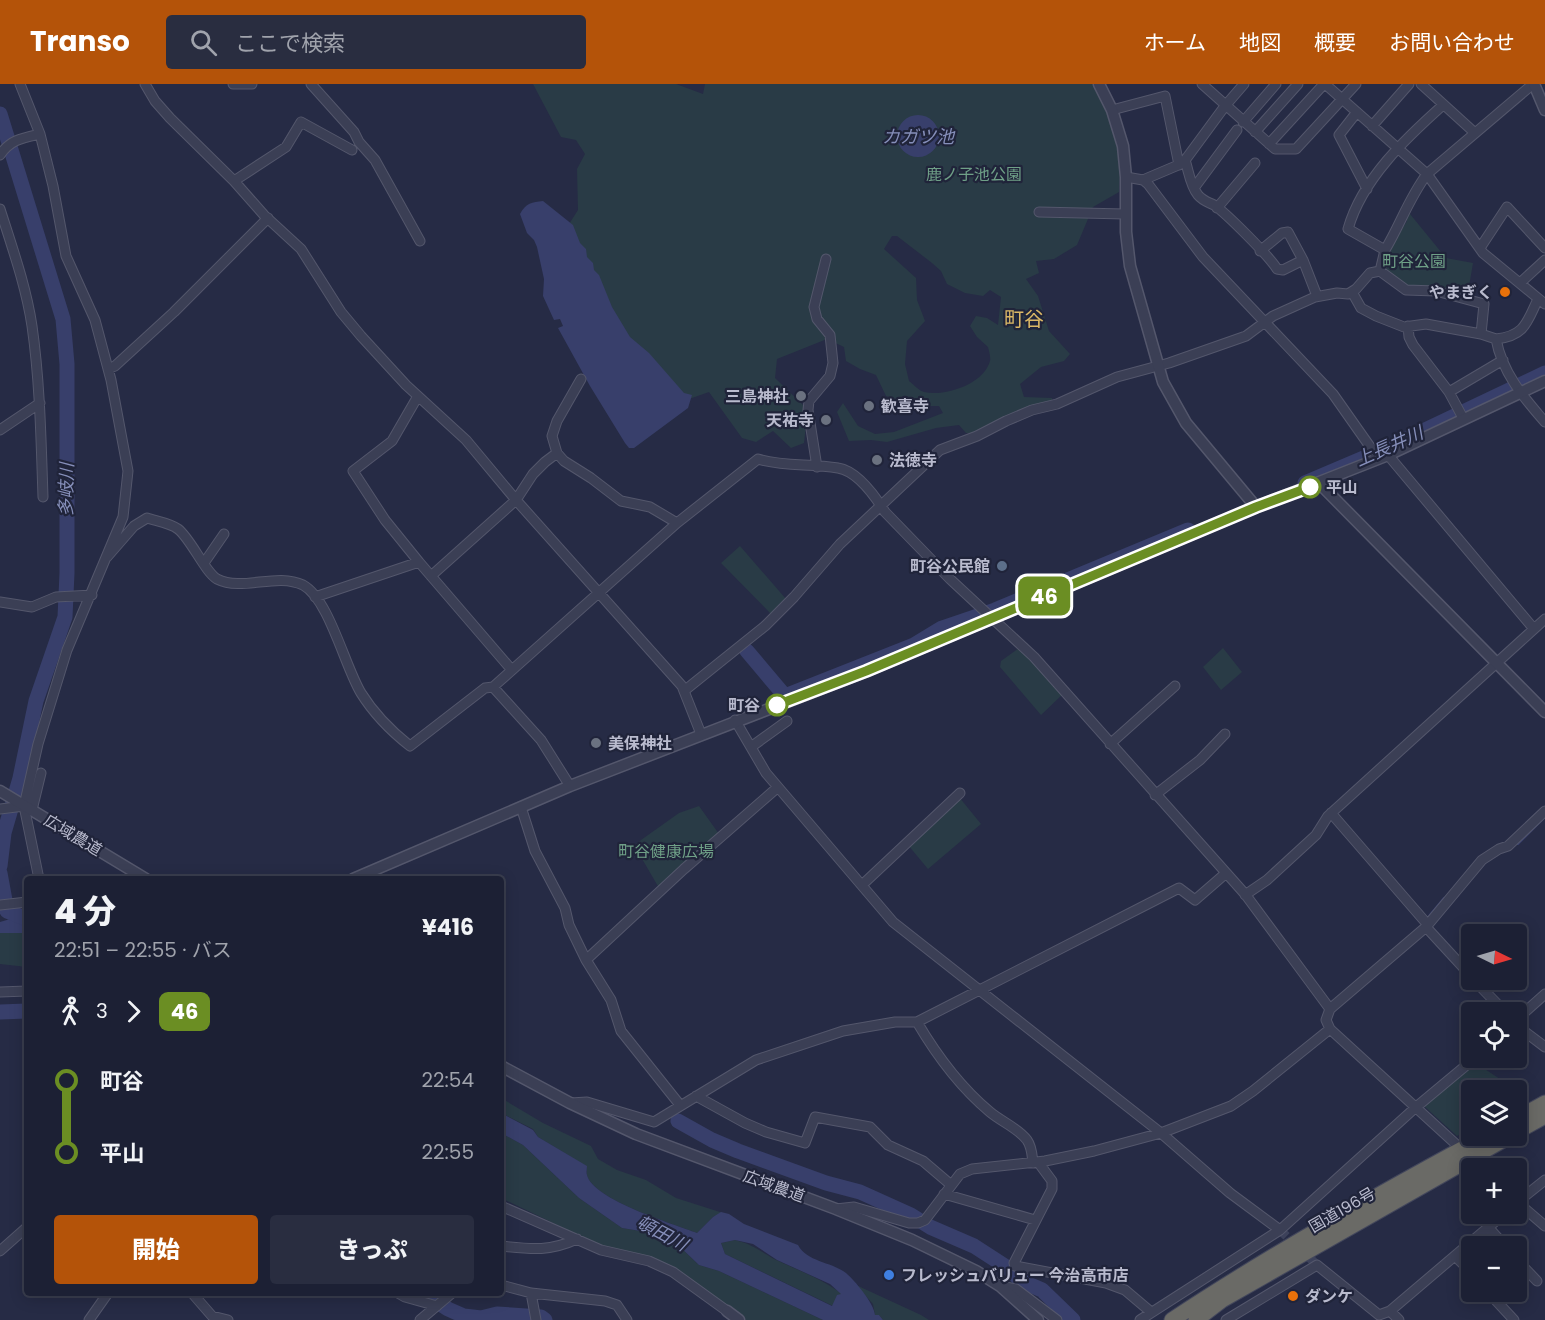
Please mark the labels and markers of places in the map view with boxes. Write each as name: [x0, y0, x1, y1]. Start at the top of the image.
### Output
place label: やまぎく: [1429, 281, 1493, 304]
marker: やまぎく: [1498, 285, 1512, 299]
place label: 三島神社: [725, 385, 789, 408]
marker: 三島神社: [794, 389, 808, 403]
place label: 歓喜寺: [881, 395, 929, 418]
marker: 歓喜寺: [862, 399, 876, 413]
place label: 天祐寺: [766, 409, 814, 432]
marker: 天祐寺: [819, 413, 833, 427]
place label: 法徳寺: [889, 449, 937, 472]
marker: 法徳寺: [870, 453, 884, 467]
marker: 平山: [1299, 476, 1321, 498]
place label: 平山: [1326, 476, 1358, 499]
place label: 町谷公民館: [910, 555, 990, 578]
marker: 町谷公民館: [995, 559, 1009, 573]
place label: 町谷: [728, 694, 760, 717]
marker: 町谷: [766, 694, 788, 716]
place label: 美保神社: [608, 732, 672, 755]
marker: 美保神社: [589, 736, 603, 750]
place label: フレッシュバリュー 今治高市店: [901, 1264, 1128, 1287]
marker: フレッシュバリュー 今治高市店: [882, 1268, 896, 1282]
place label: ダンケ: [1305, 1285, 1353, 1308]
marker: ダンケ: [1286, 1289, 1300, 1303]

